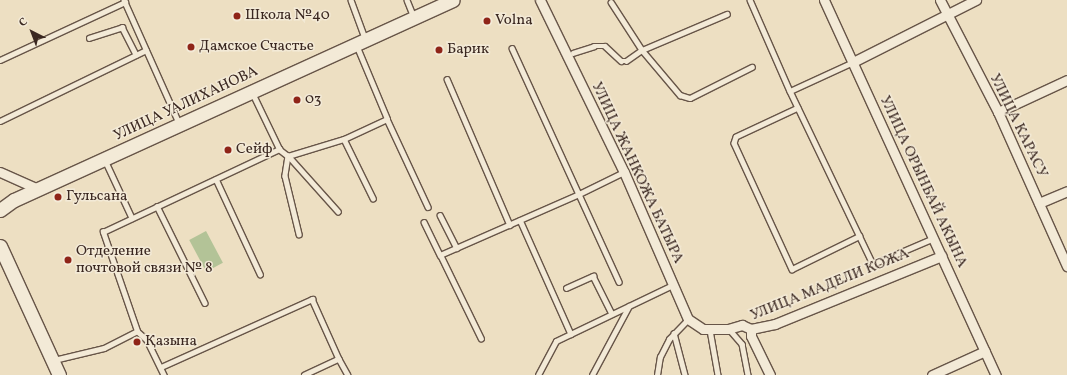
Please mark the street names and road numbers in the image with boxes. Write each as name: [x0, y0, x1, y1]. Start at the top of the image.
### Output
street label: УЛИЦА УАЛИХАНОВА: [111, 63, 261, 145]
street label: УЛИЦА КАРАСУ: [985, 71, 1051, 181]
street label: УЛИЦА ЖАНКОЖА БАТЫРА: [587, 79, 687, 267]
street label: УЛИЦА ОРЫНБАЙ АКЫНА: [875, 93, 971, 271]
street label: УЛИЦА МАДЕЛИ КОЖА: [748, 245, 912, 325]

